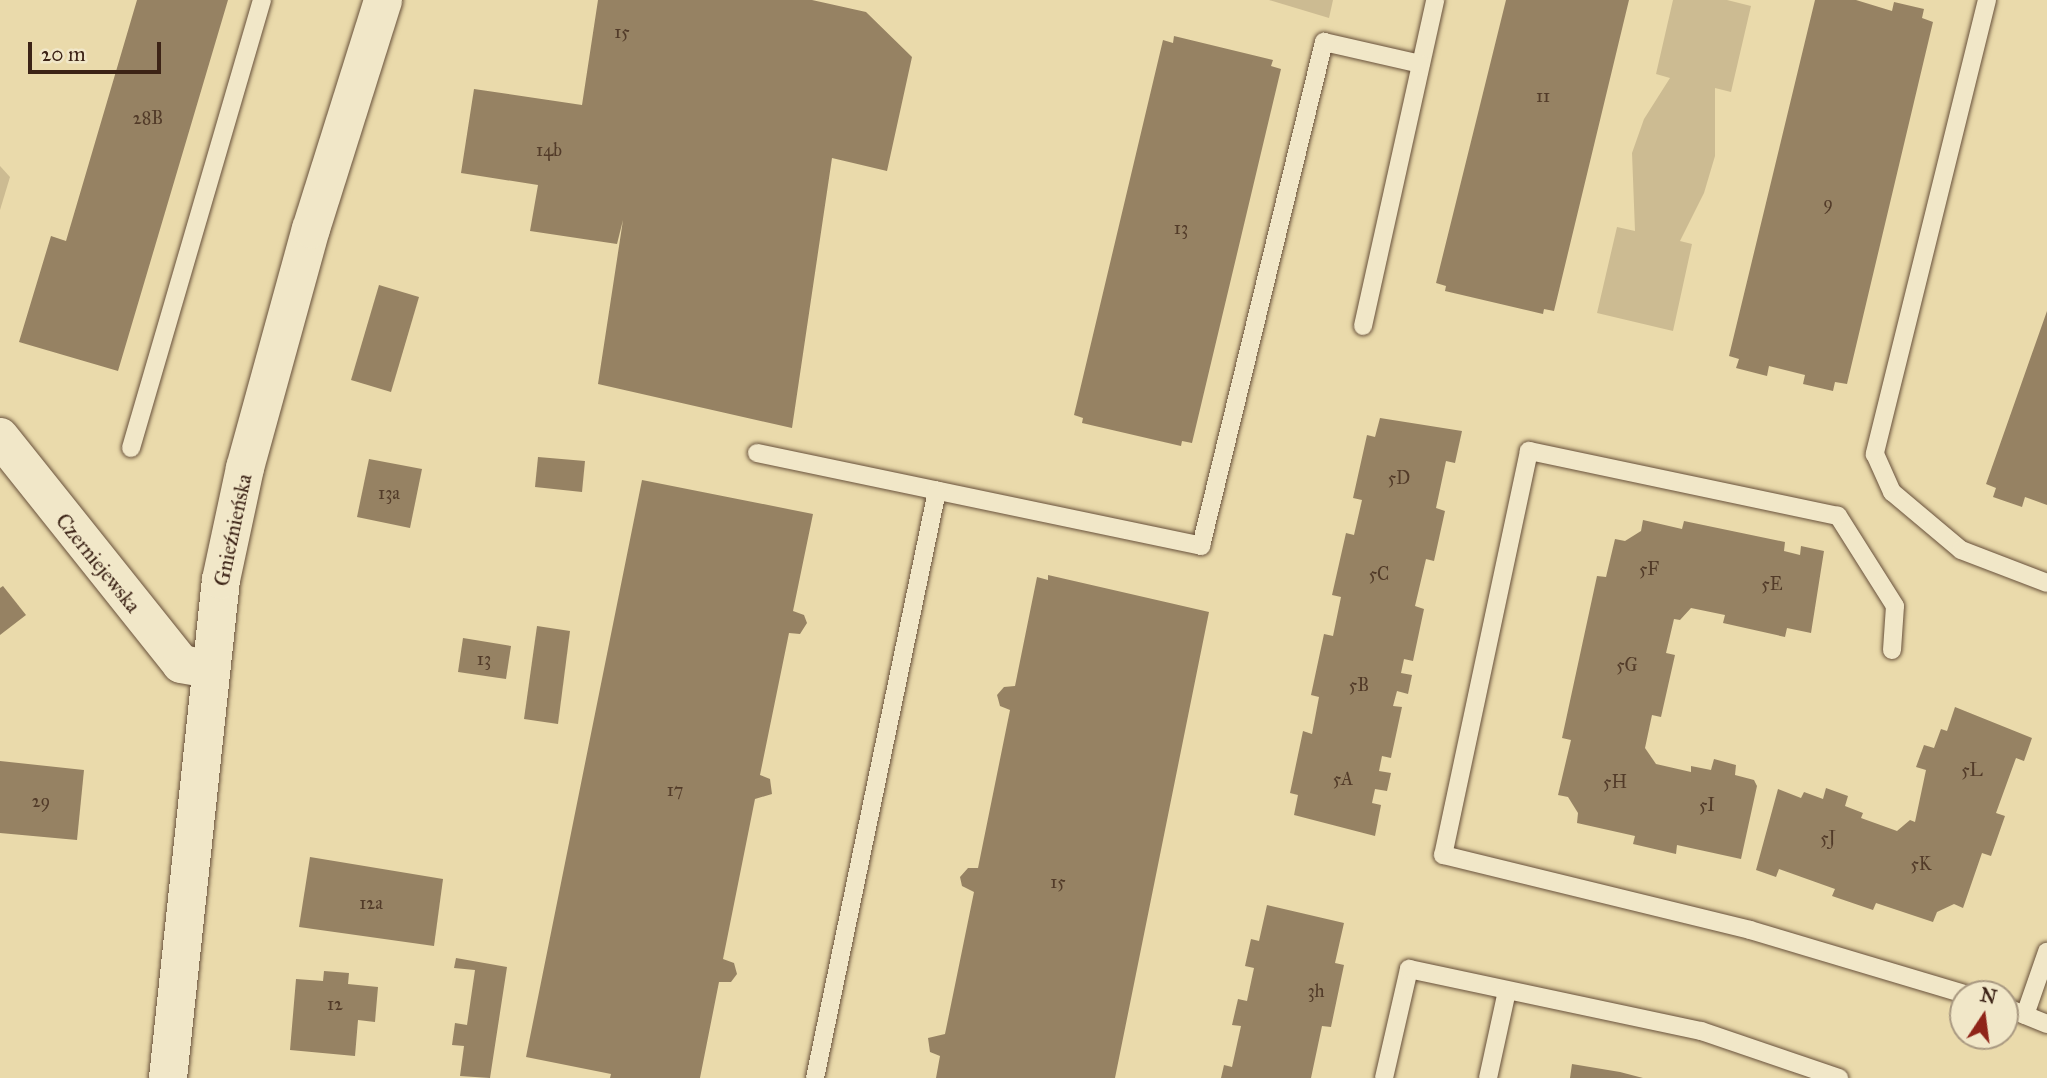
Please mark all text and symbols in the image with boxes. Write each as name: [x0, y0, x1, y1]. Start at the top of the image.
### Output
house number: 15: [614, 21, 630, 43]
scale bar: [32, 28, 164, 72]
text: 20 m: [41, 41, 86, 67]
house number: 11: [1536, 85, 1550, 107]
house number: 28B: [133, 107, 163, 129]
house number: 14b: [536, 139, 562, 161]
house number: 9: [1823, 192, 1833, 214]
house number: 13: [1174, 217, 1188, 239]
house number: 5D: [1388, 467, 1410, 489]
street label: Gnieźnieńska: [209, 472, 257, 588]
house number: 13a: [378, 482, 400, 504]
street label: Czerniejewska: [50, 508, 146, 618]
house number: 5F: [1639, 558, 1659, 580]
house number: 5C: [1369, 563, 1389, 585]
house number: 5E: [1761, 573, 1783, 595]
house number: 13: [477, 648, 491, 670]
house number: 5G: [1616, 654, 1638, 676]
house number: 5B: [1349, 674, 1369, 696]
house number: 5L: [1961, 759, 1983, 781]
house number: 5A: [1333, 768, 1353, 790]
house number: 5H: [1603, 771, 1627, 793]
house number: 17: [667, 779, 683, 801]
house number: 29: [32, 790, 50, 812]
house number: 5I: [1699, 794, 1715, 816]
house number: 5J: [1820, 827, 1836, 849]
house number: 5K: [1910, 853, 1932, 875]
house number: 15: [1050, 871, 1066, 893]
house number: 12a: [359, 892, 383, 914]
house number: 3h: [1307, 980, 1325, 1002]
north arrow: [1949, 980, 2019, 1050]
text: N: [1978, 983, 1999, 1009]
house number: 12: [327, 993, 343, 1015]

